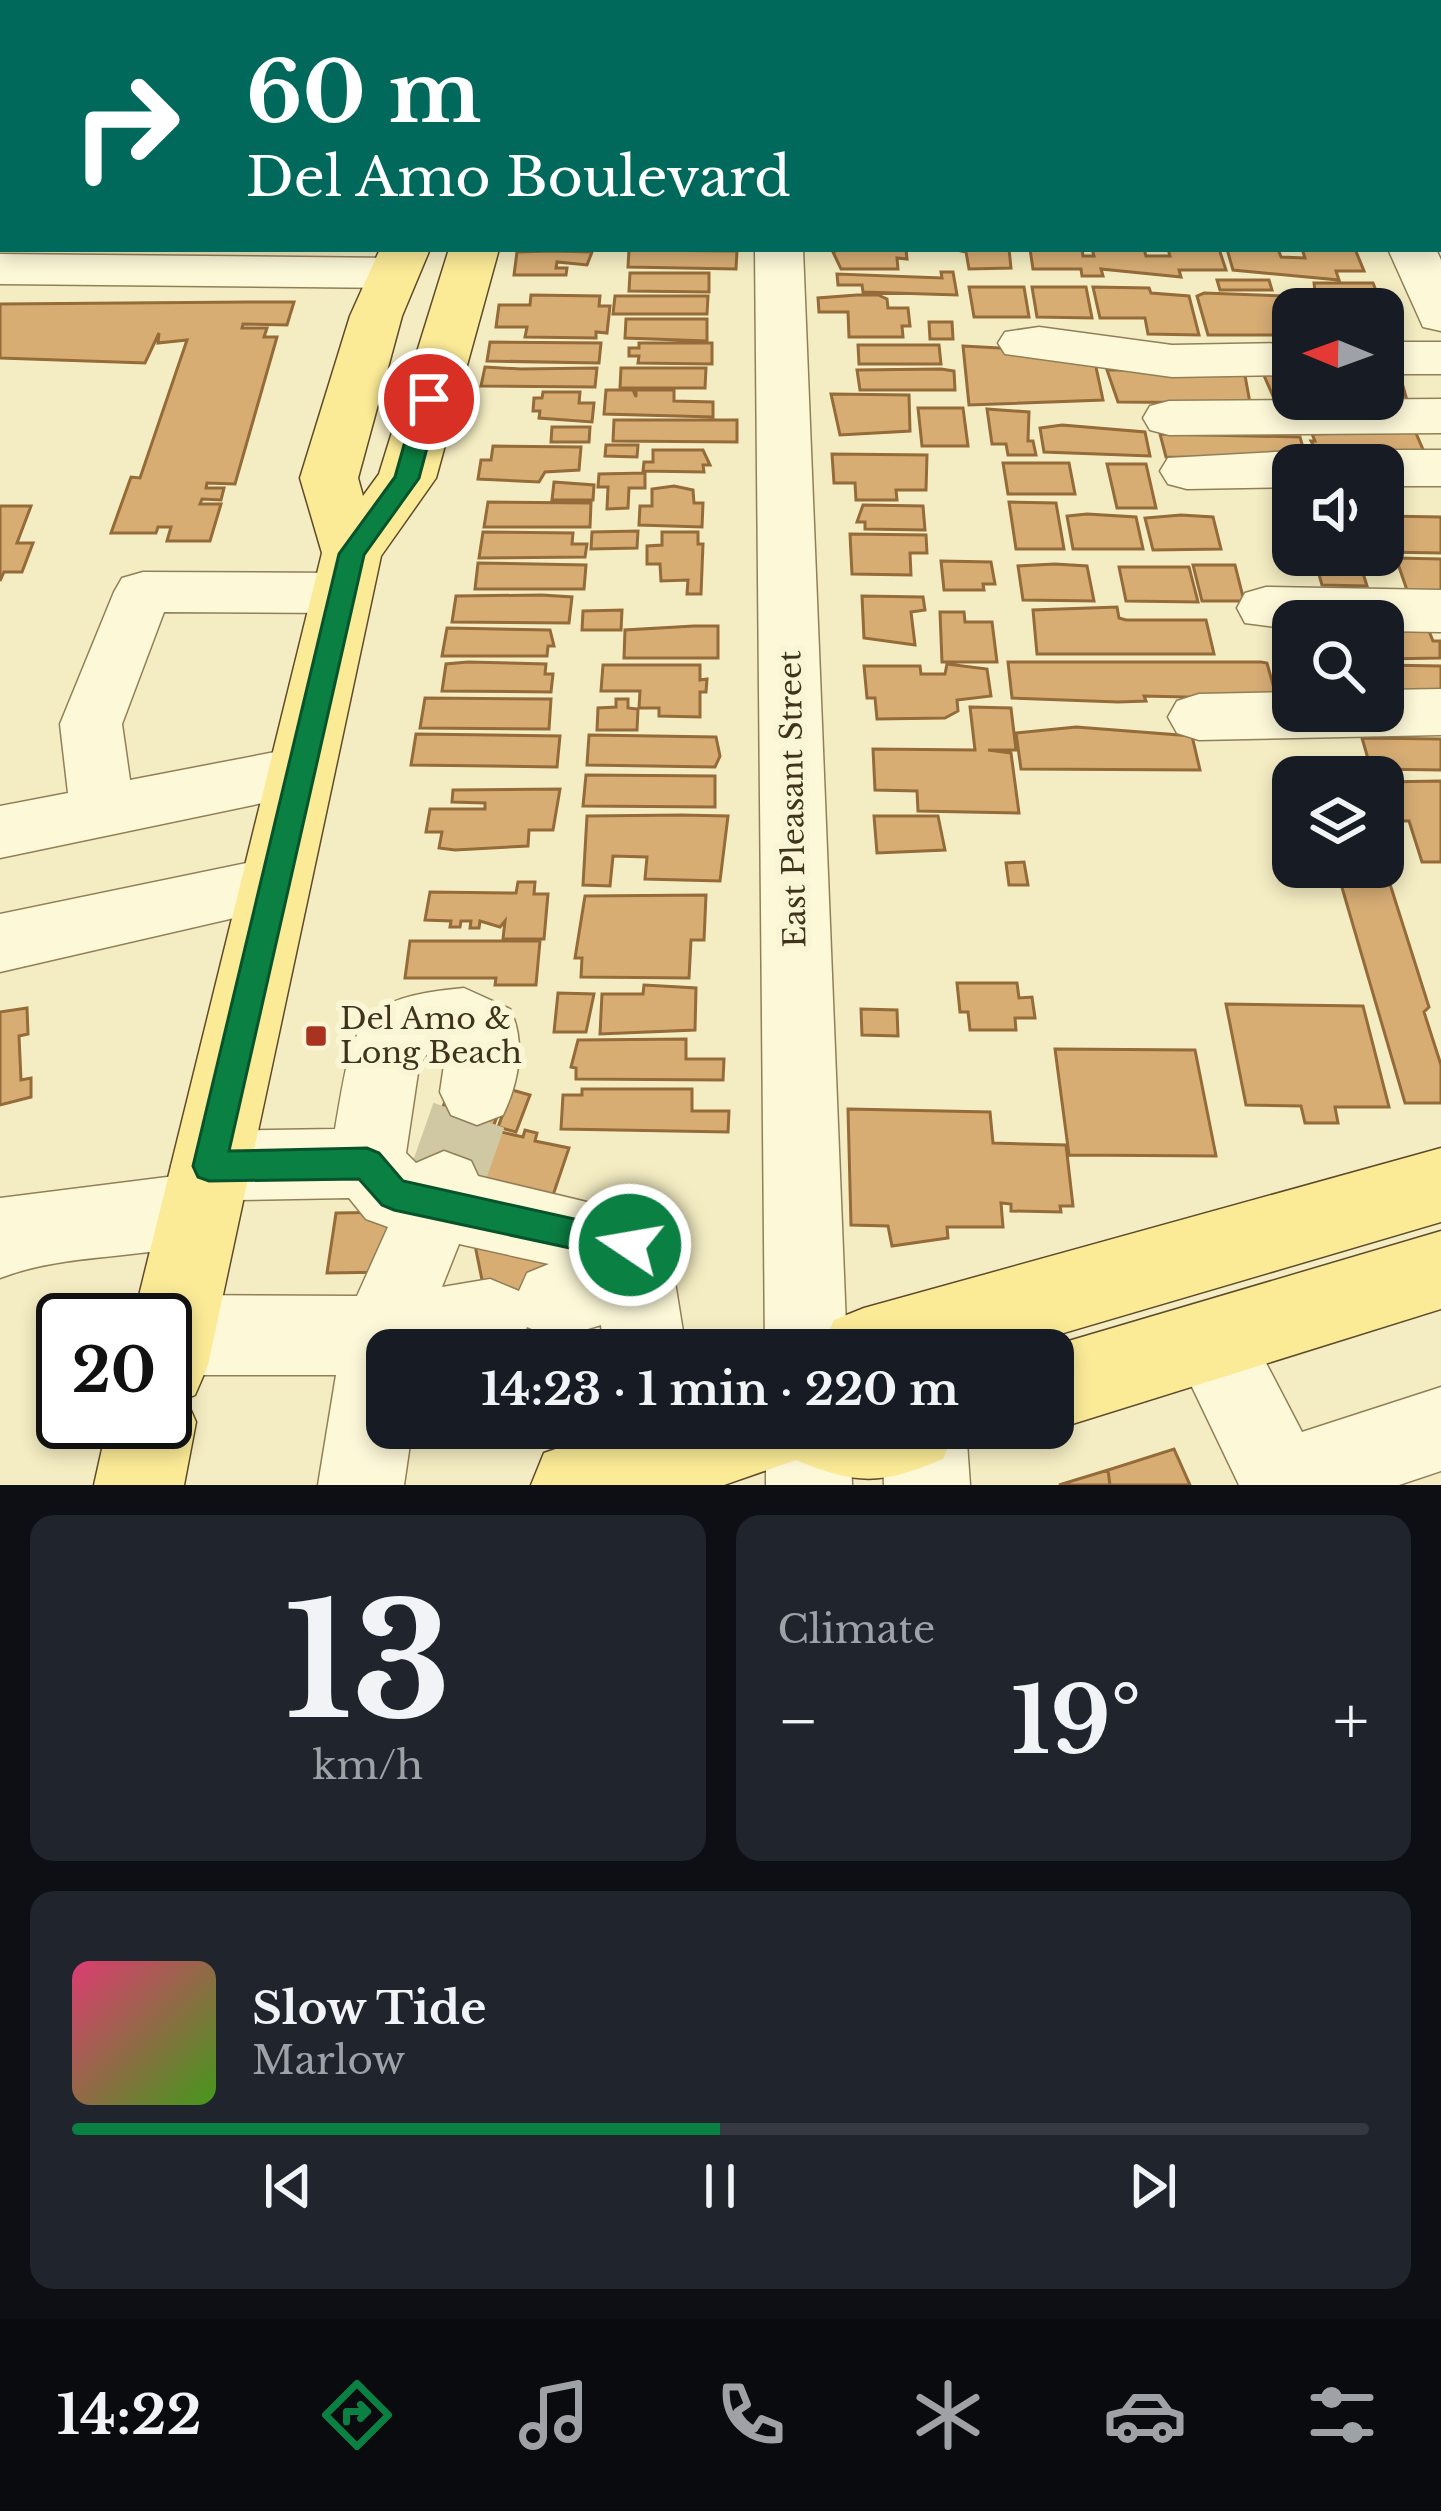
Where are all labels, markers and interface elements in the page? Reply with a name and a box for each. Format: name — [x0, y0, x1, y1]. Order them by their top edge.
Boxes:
text: 60 m — [246, 41, 481, 145]
icon: right — [48, 48, 204, 204]
text: Del Amo Boulevard — [246, 144, 791, 211]
north arrow — [1272, 288, 1404, 420]
map controls — [1272, 288, 1404, 888]
pin — [378, 348, 480, 450]
icon: arrive — [396, 366, 462, 432]
button: sound — [1272, 444, 1404, 576]
button: search — [1272, 600, 1404, 732]
street label: East Pleasant Street — [771, 649, 814, 948]
button: layers — [1272, 756, 1404, 888]
place label: Del Amo & Long Beach — [340, 1000, 522, 1071]
marker: Del Amo & Long Beach — [303, 1023, 329, 1049]
position arrow — [567, 1182, 693, 1308]
speed limit sign: 20 — [36, 1293, 192, 1449]
text: 14:23 · 1 min · 220 m — [481, 1361, 959, 1417]
text: 13 — [284, 1566, 451, 1759]
text: Climate — [778, 1605, 935, 1654]
text: 19° — [1011, 1666, 1141, 1777]
text: − — [778, 1680, 819, 1762]
text: + — [1333, 1680, 1369, 1762]
text: km/h — [312, 1741, 423, 1790]
text: Slow Tide — [252, 1980, 487, 2036]
text: Marlow — [252, 2036, 405, 2085]
icon: previous — [255, 2153, 321, 2219]
icon: pause — [687, 2153, 753, 2219]
icon: next — [1120, 2153, 1186, 2219]
icon: directions — [315, 2373, 399, 2457]
icon: music — [512, 2373, 596, 2457]
icon: phone — [709, 2373, 793, 2457]
icon: climate — [906, 2373, 990, 2457]
icon: car — [1103, 2373, 1187, 2457]
icon: filters — [1300, 2373, 1384, 2457]
text: 14:22 — [57, 2382, 202, 2449]

